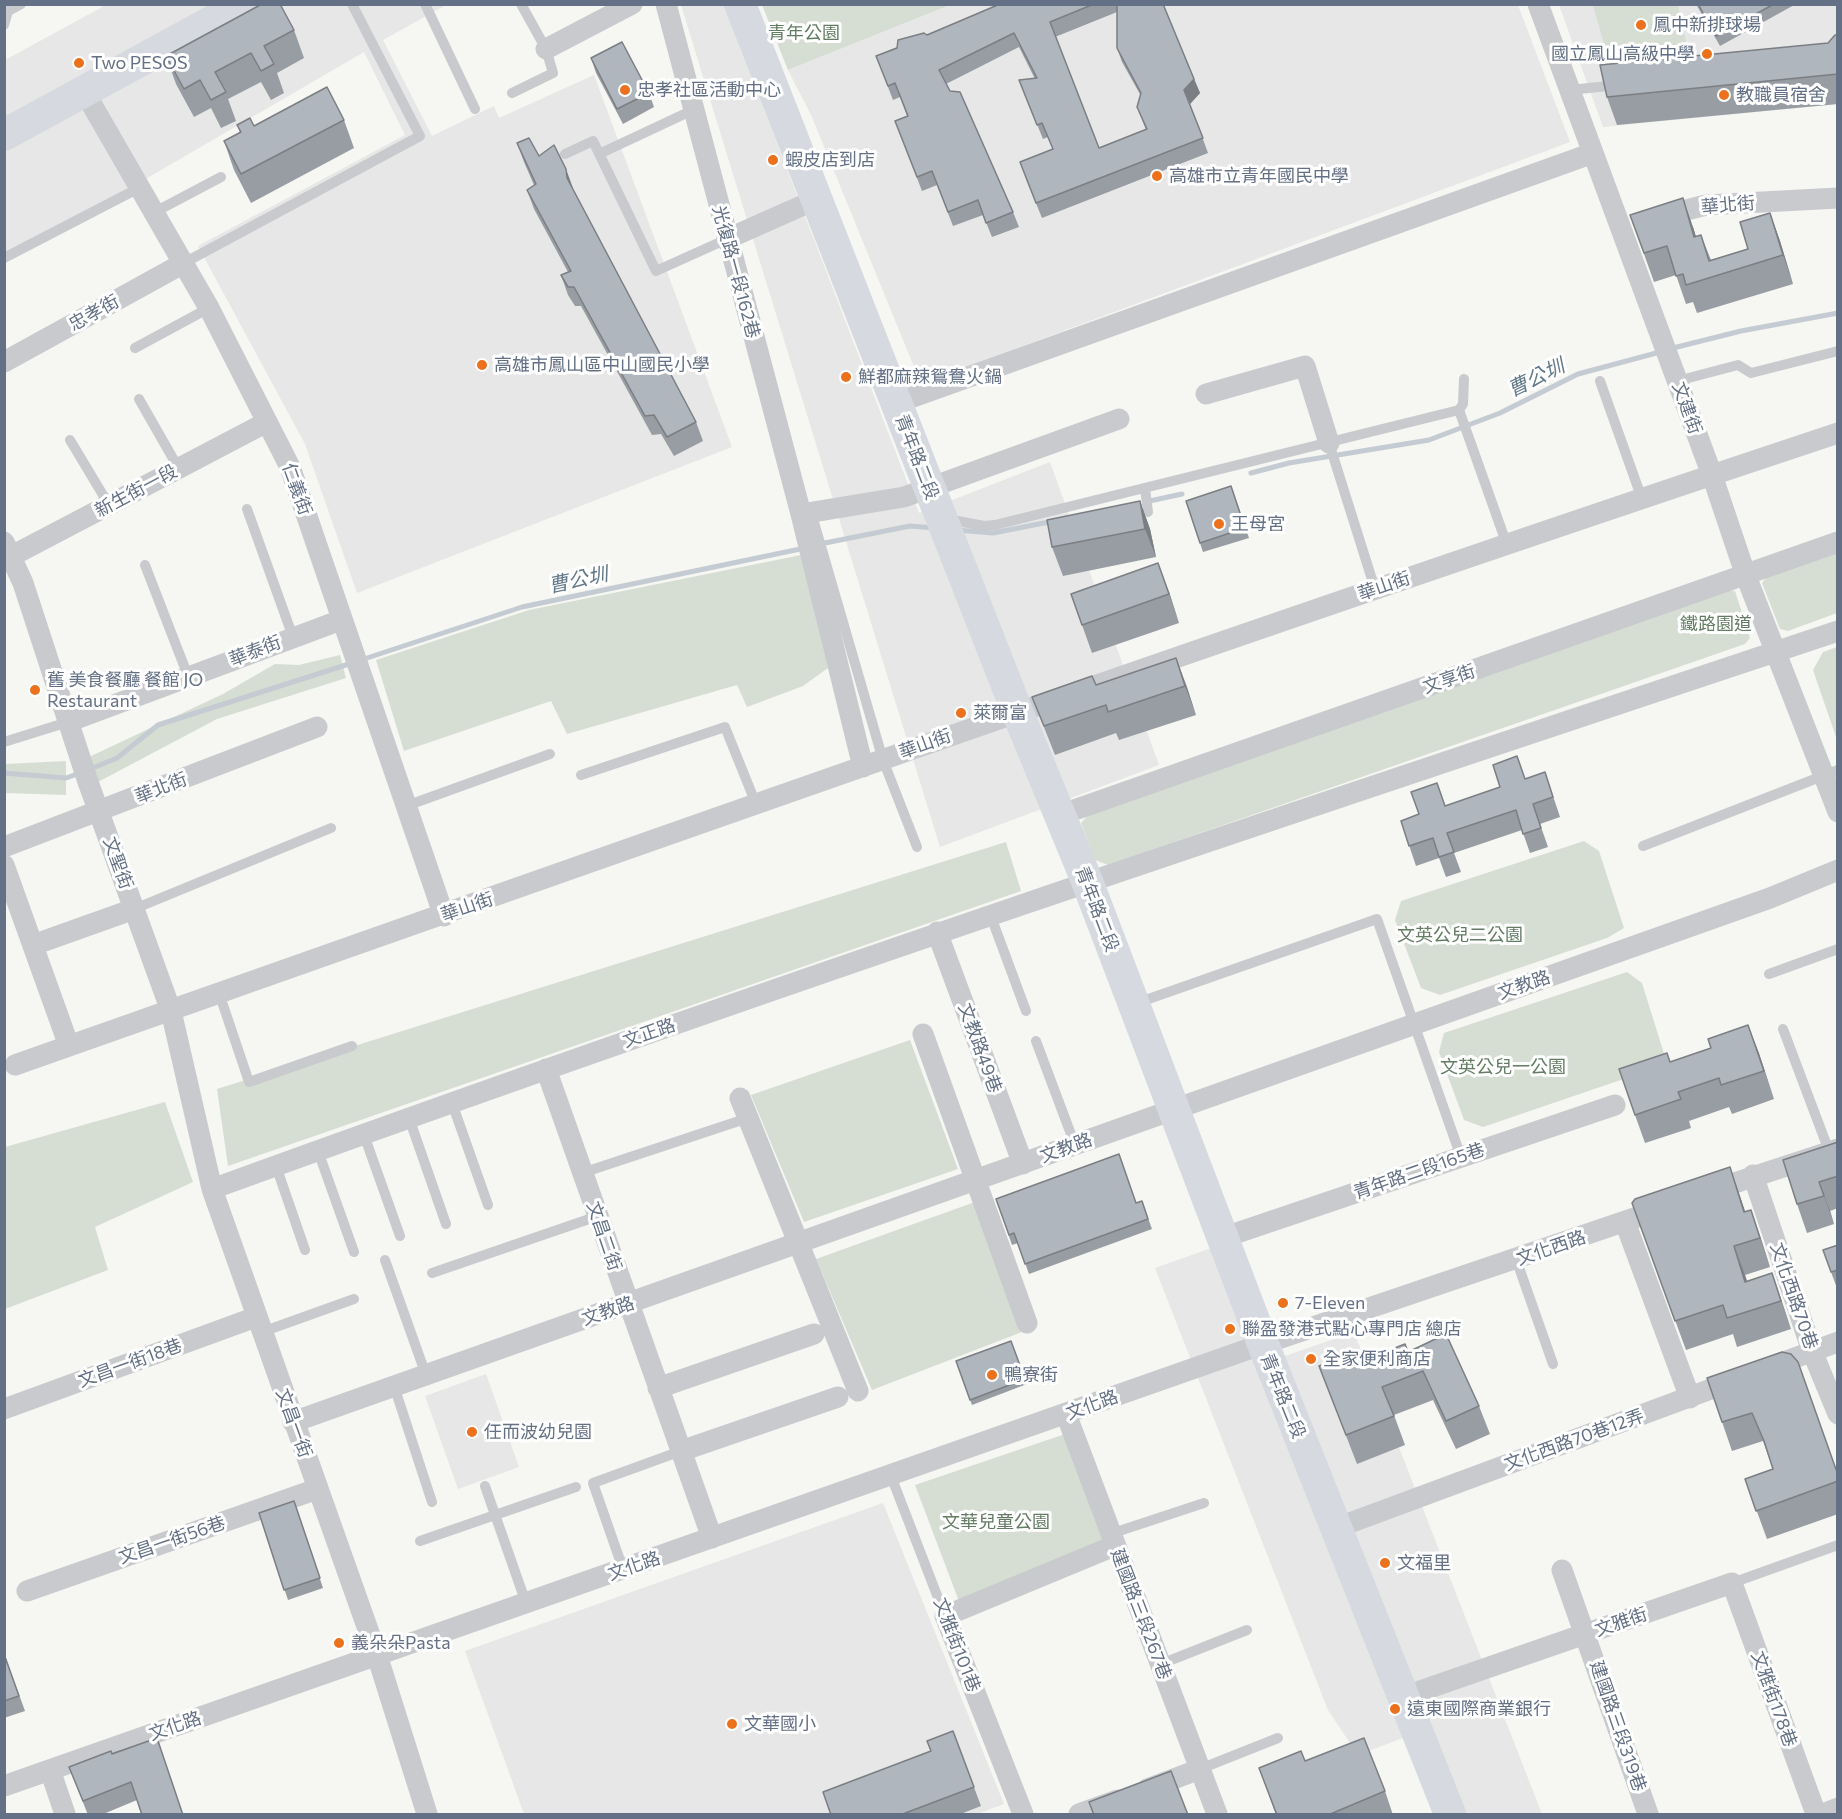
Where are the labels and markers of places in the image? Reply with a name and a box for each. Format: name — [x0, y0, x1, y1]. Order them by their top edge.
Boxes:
place label: 鳳中新排球場 — [1653, 14, 1761, 36]
marker: 鳳中新排球場 — [1634, 18, 1648, 32]
place label: 國立鳳山高級中學 — [1551, 43, 1695, 65]
marker: 國立鳳山高級中學 — [1700, 47, 1714, 61]
place label: Two PESOS — [91, 52, 187, 74]
marker: Two PESOS — [72, 56, 86, 70]
place label: 忠孝社區活動中心 — [637, 79, 781, 101]
marker: 忠孝社區活動中心 — [618, 83, 632, 97]
place label: 教職員宿舍 — [1736, 84, 1826, 106]
marker: 教職員宿舍 — [1717, 88, 1731, 102]
place label: 蝦皮店到店 — [785, 149, 875, 171]
marker: 蝦皮店到店 — [766, 153, 780, 167]
place label: 高雄市立青年國民中學 — [1169, 165, 1349, 187]
marker: 高雄市立青年國民中學 — [1150, 169, 1164, 183]
place label: 高雄市鳳山區中山國民小學 — [494, 354, 710, 376]
marker: 高雄市鳳山區中山國民小學 — [475, 358, 489, 372]
place label: 鮮都麻辣鴛鴦火鍋 — [858, 366, 1002, 388]
marker: 鮮都麻辣鴛鴦火鍋 — [839, 370, 853, 384]
place label: 王母宮 — [1231, 513, 1285, 535]
marker: 王母宮 — [1212, 517, 1226, 531]
place label: 舊 美食餐廳 餐館 JO Restaurant — [47, 669, 203, 712]
marker: 舊 美食餐廳 餐館 JO Restaurant — [28, 683, 42, 697]
place label: 萊爾富 — [973, 702, 1027, 724]
marker: 萊爾富 — [954, 706, 968, 720]
place label: 7-Eleven — [1295, 1292, 1365, 1314]
marker: 7-Eleven — [1276, 1296, 1290, 1310]
place label: 聯盈發港式點心專門店 總店 — [1242, 1318, 1461, 1340]
marker: 聯盈發港式點心專門店 總店 — [1223, 1322, 1237, 1336]
place label: 全家便利商店 — [1323, 1348, 1431, 1370]
marker: 全家便利商店 — [1304, 1352, 1318, 1366]
place label: 鴨寮街 — [1004, 1364, 1058, 1386]
marker: 鴨寮街 — [985, 1368, 999, 1382]
place label: 任而波幼兒園 — [484, 1421, 592, 1443]
marker: 任而波幼兒園 — [465, 1425, 479, 1439]
place label: 文福里 — [1397, 1552, 1451, 1574]
marker: 文福里 — [1378, 1556, 1392, 1570]
place label: 義朵朵Pasta — [351, 1632, 451, 1654]
marker: 義朵朵Pasta — [332, 1636, 346, 1650]
place label: 遠東國際商業銀行 — [1407, 1698, 1551, 1720]
marker: 遠東國際商業銀行 — [1388, 1702, 1402, 1716]
place label: 文華國小 — [744, 1713, 816, 1735]
marker: 文華國小 — [725, 1717, 739, 1731]

